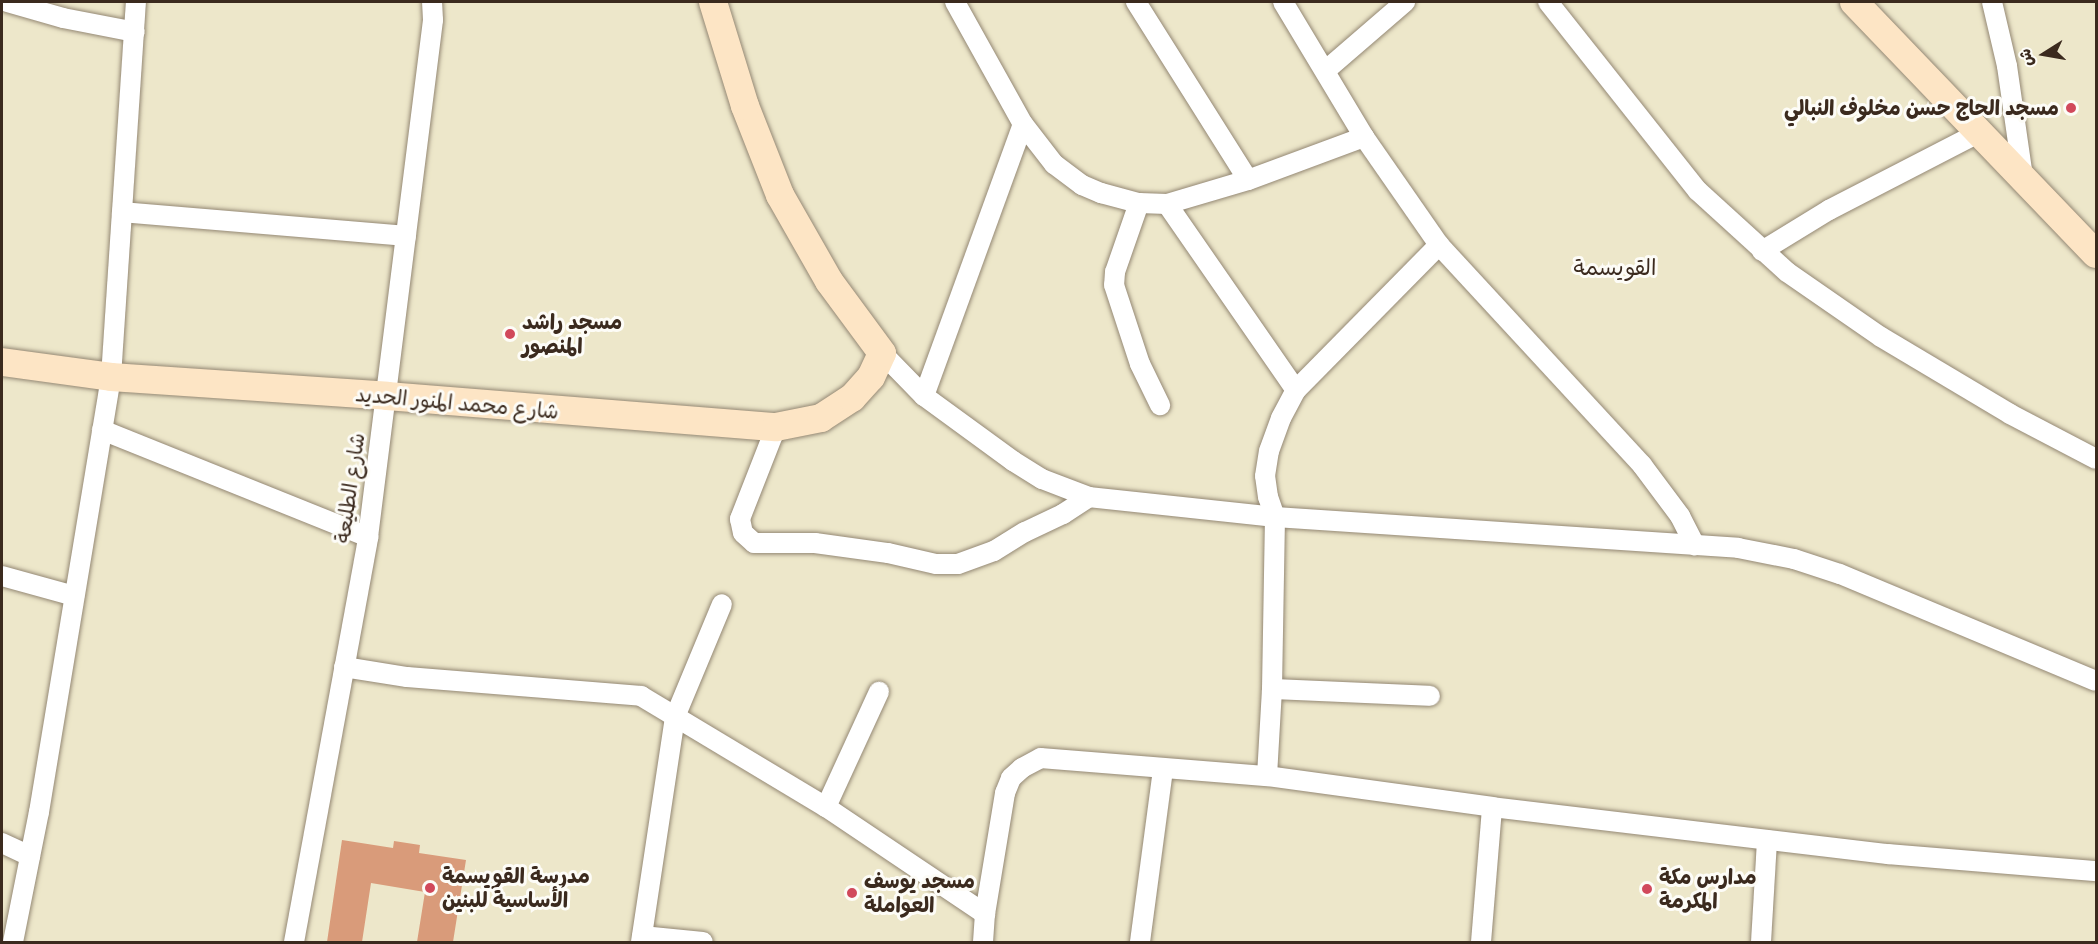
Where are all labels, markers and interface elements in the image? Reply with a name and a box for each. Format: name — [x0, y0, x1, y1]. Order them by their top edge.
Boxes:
north arrow — [2014, 24, 2074, 84]
text: ش — [2015, 47, 2038, 68]
place label: مسجد الحاج حسن مخلوف النبالي — [1784, 95, 2059, 121]
marker: مسجد الحاج حسن مخلوف النبالي — [2064, 101, 2078, 115]
district label: القويسمة — [1574, 256, 1656, 282]
place label: مسجد راشد المنصور — [522, 309, 622, 359]
marker: مسجد راشد المنصور — [503, 327, 517, 341]
street label: شارع محمد المنور الحديد — [354, 382, 560, 424]
street label: شارع الطليعة — [330, 431, 370, 545]
place label: مدرسة القويسمة الأساسية للبنين — [442, 863, 590, 913]
place label: مدارس مكة المكرمة — [1659, 864, 1757, 914]
place label: مسجد يوسف العواملة — [864, 868, 975, 918]
marker: مدرسة القويسمة الأساسية للبنين — [423, 881, 437, 895]
marker: مدارس مكة المكرمة — [1640, 882, 1654, 896]
marker: مسجد يوسف العواملة — [845, 886, 859, 900]

